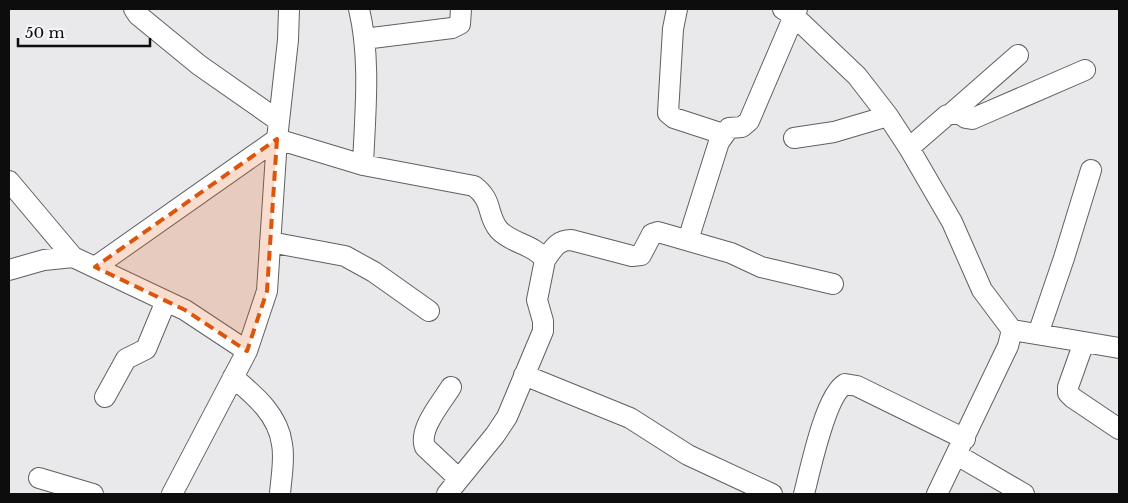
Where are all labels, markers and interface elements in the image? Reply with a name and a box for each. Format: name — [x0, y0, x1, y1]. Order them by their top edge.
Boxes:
scale bar — [18, 15, 150, 47]
text: 50 m — [25, 23, 65, 42]

